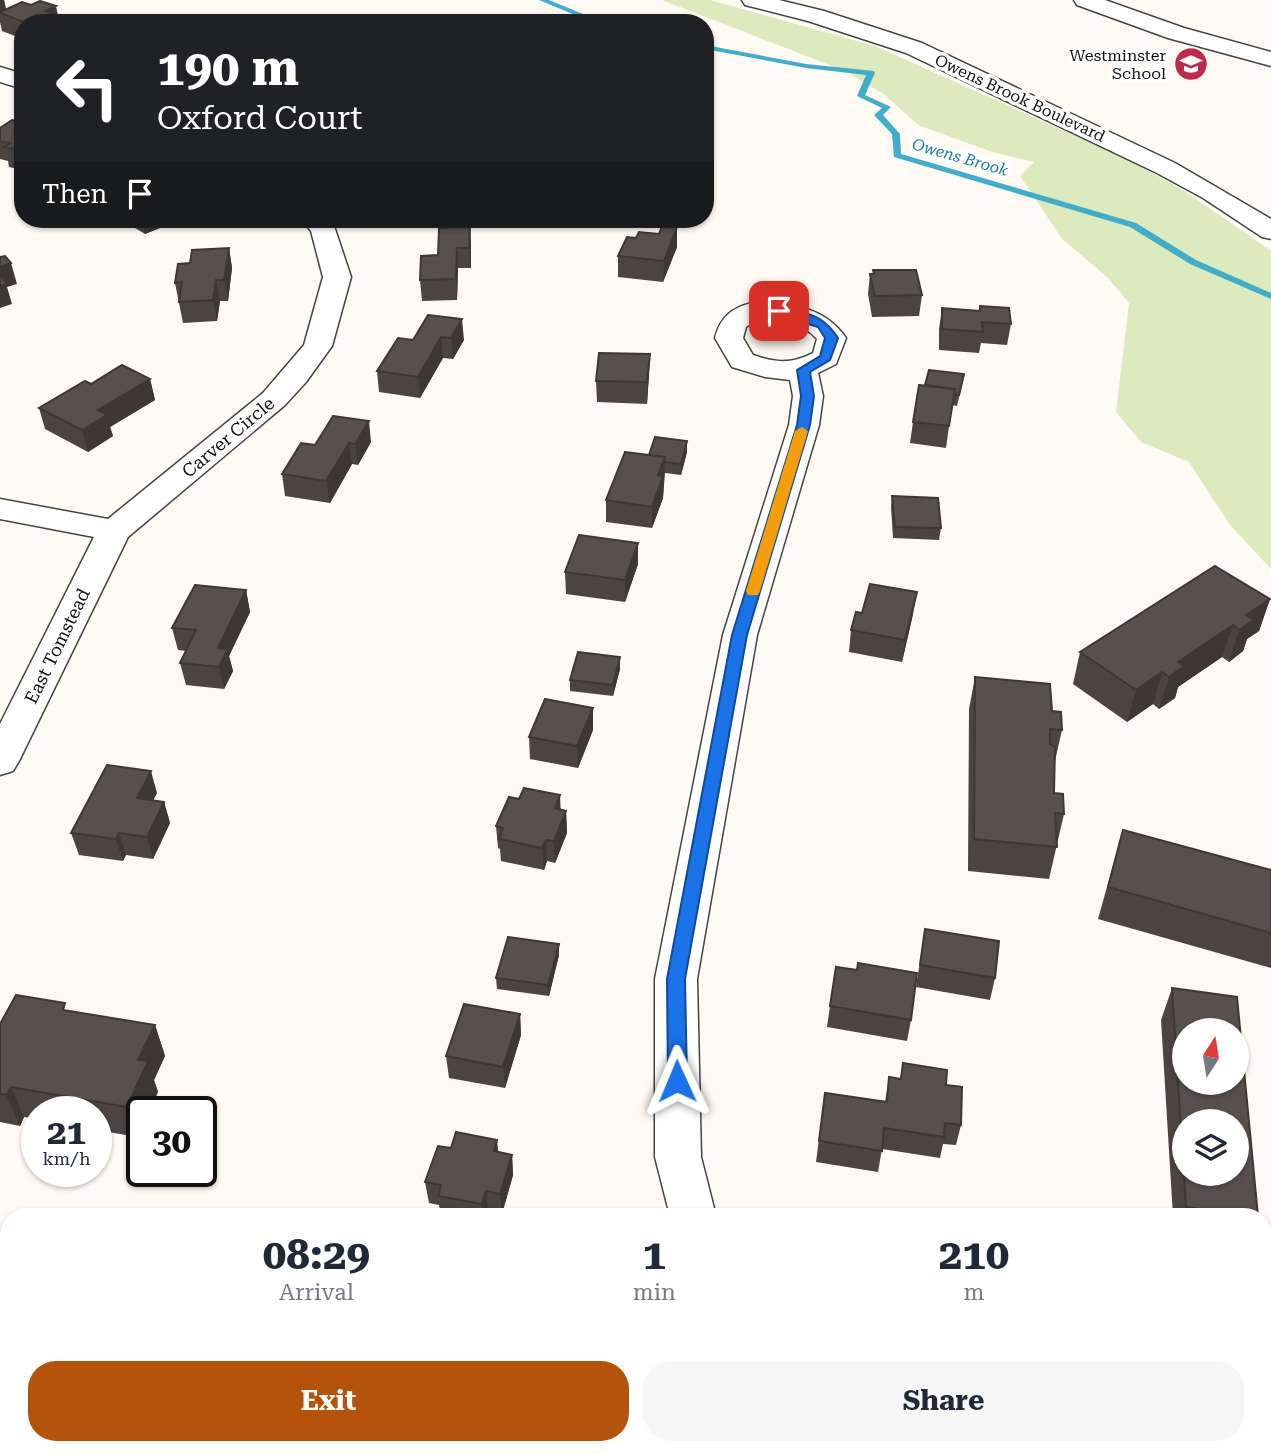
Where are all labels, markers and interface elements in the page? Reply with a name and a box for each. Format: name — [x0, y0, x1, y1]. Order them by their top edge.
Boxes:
text: 190 m — [157, 40, 299, 97]
icon: left — [42, 42, 133, 133]
school or university icon: Westminster School — [1172, 45, 1210, 83]
place label: Westminster School — [1069, 46, 1166, 83]
street label: Owens Brook Boulevard — [932, 50, 1108, 146]
text: Oxford Court — [157, 99, 363, 137]
water label: Owens Brook — [910, 134, 1010, 180]
icon: arrive — [121, 175, 159, 213]
text: Then — [42, 179, 107, 209]
pin — [749, 281, 809, 341]
icon: arrive — [760, 292, 798, 330]
street label: Carver Circle — [178, 392, 278, 482]
street label: East Tomstead — [20, 585, 94, 707]
north arrow — [1172, 1018, 1250, 1096]
map controls — [1172, 1018, 1249, 1186]
position arrow — [640, 1044, 714, 1118]
speed limit sign: 30 — [126, 1096, 217, 1187]
button: layers — [1172, 1109, 1249, 1186]
text: 21 — [47, 1112, 86, 1153]
text: km/h — [42, 1148, 91, 1169]
text: 08:29 — [263, 1230, 370, 1279]
text: 1 — [643, 1230, 666, 1279]
text: 210 — [939, 1230, 1009, 1279]
text: Arrival — [279, 1279, 354, 1306]
text: min — [633, 1279, 676, 1306]
text: m — [963, 1279, 984, 1306]
button: Exit — [28, 1361, 629, 1441]
button: Share — [643, 1361, 1244, 1441]

